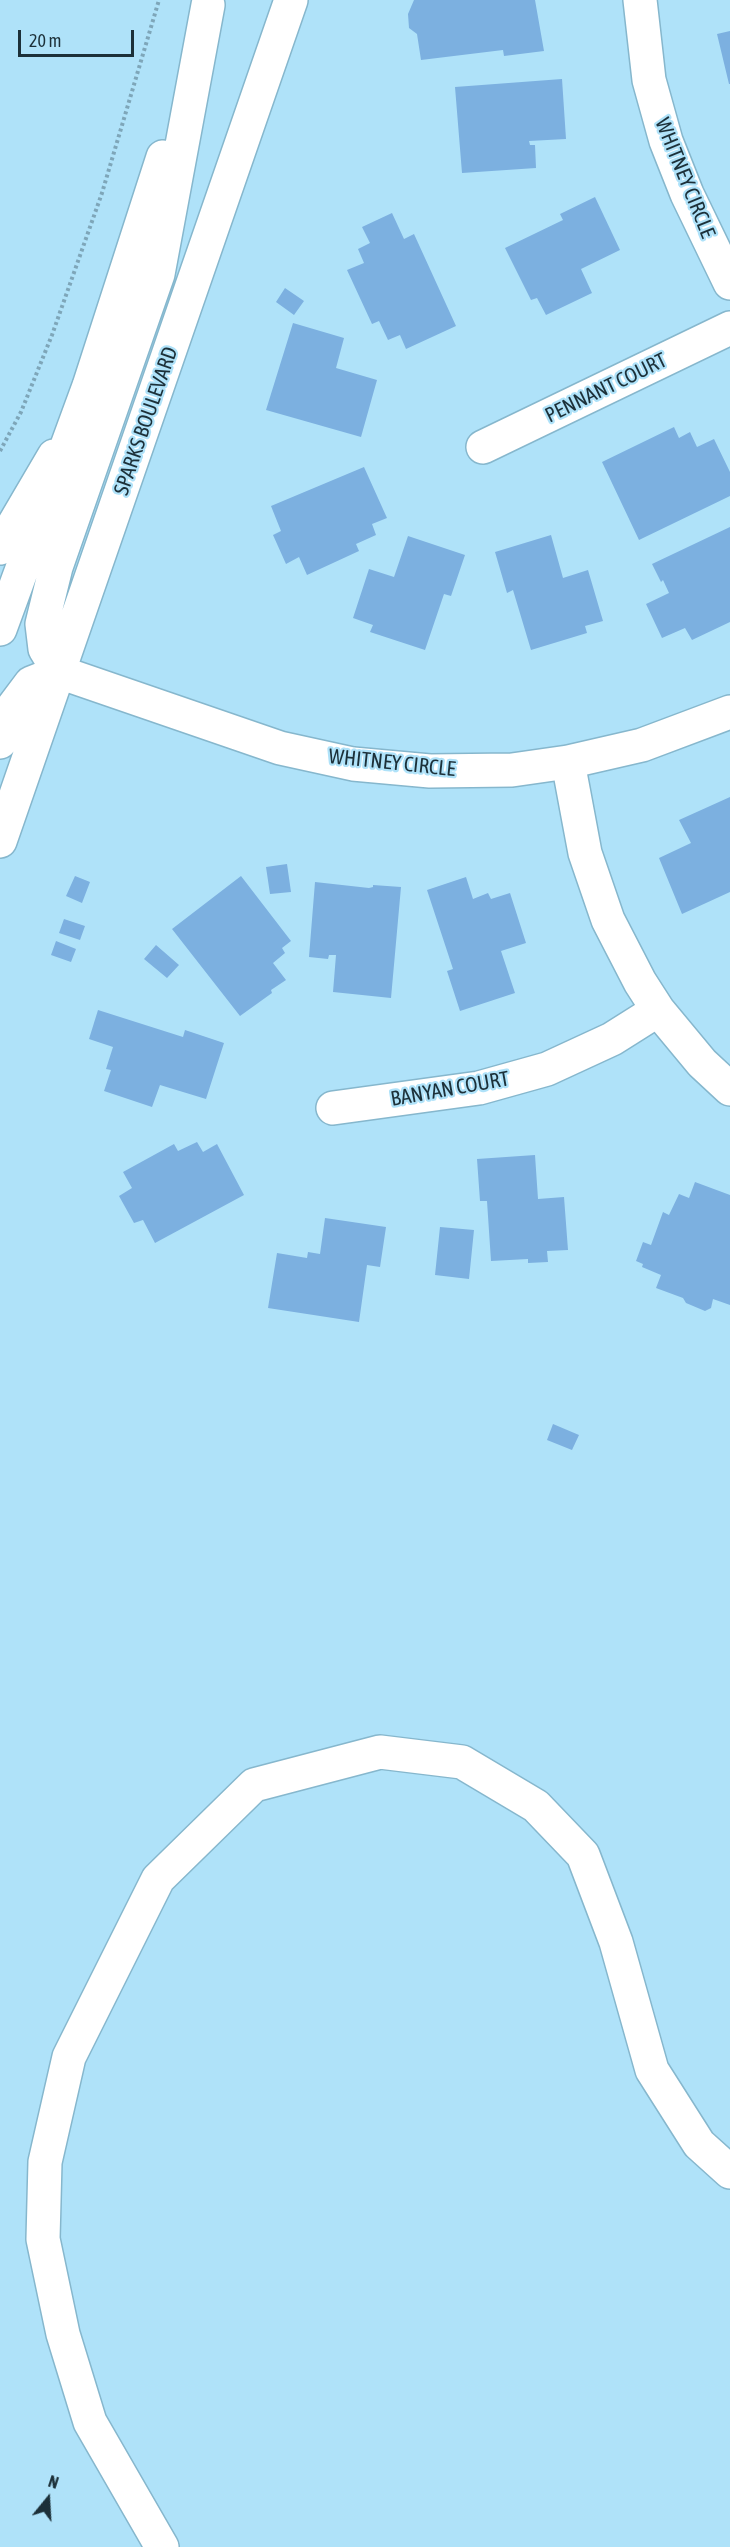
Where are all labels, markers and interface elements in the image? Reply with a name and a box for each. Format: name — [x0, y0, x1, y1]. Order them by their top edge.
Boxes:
scale bar — [21, 18, 136, 56]
text: 20 m — [29, 30, 61, 51]
street label: WHITNEY CIRCLE — [649, 114, 721, 242]
street label: SPARKS BOULEVARD — [109, 344, 183, 498]
street label: PENNANT COURT — [541, 348, 671, 428]
street label: WHITNEY CIRCLE — [327, 744, 457, 782]
street label: BANYAN COURT — [389, 1066, 511, 1112]
north arrow — [18, 2469, 78, 2529]
text: N — [46, 2472, 61, 2492]

